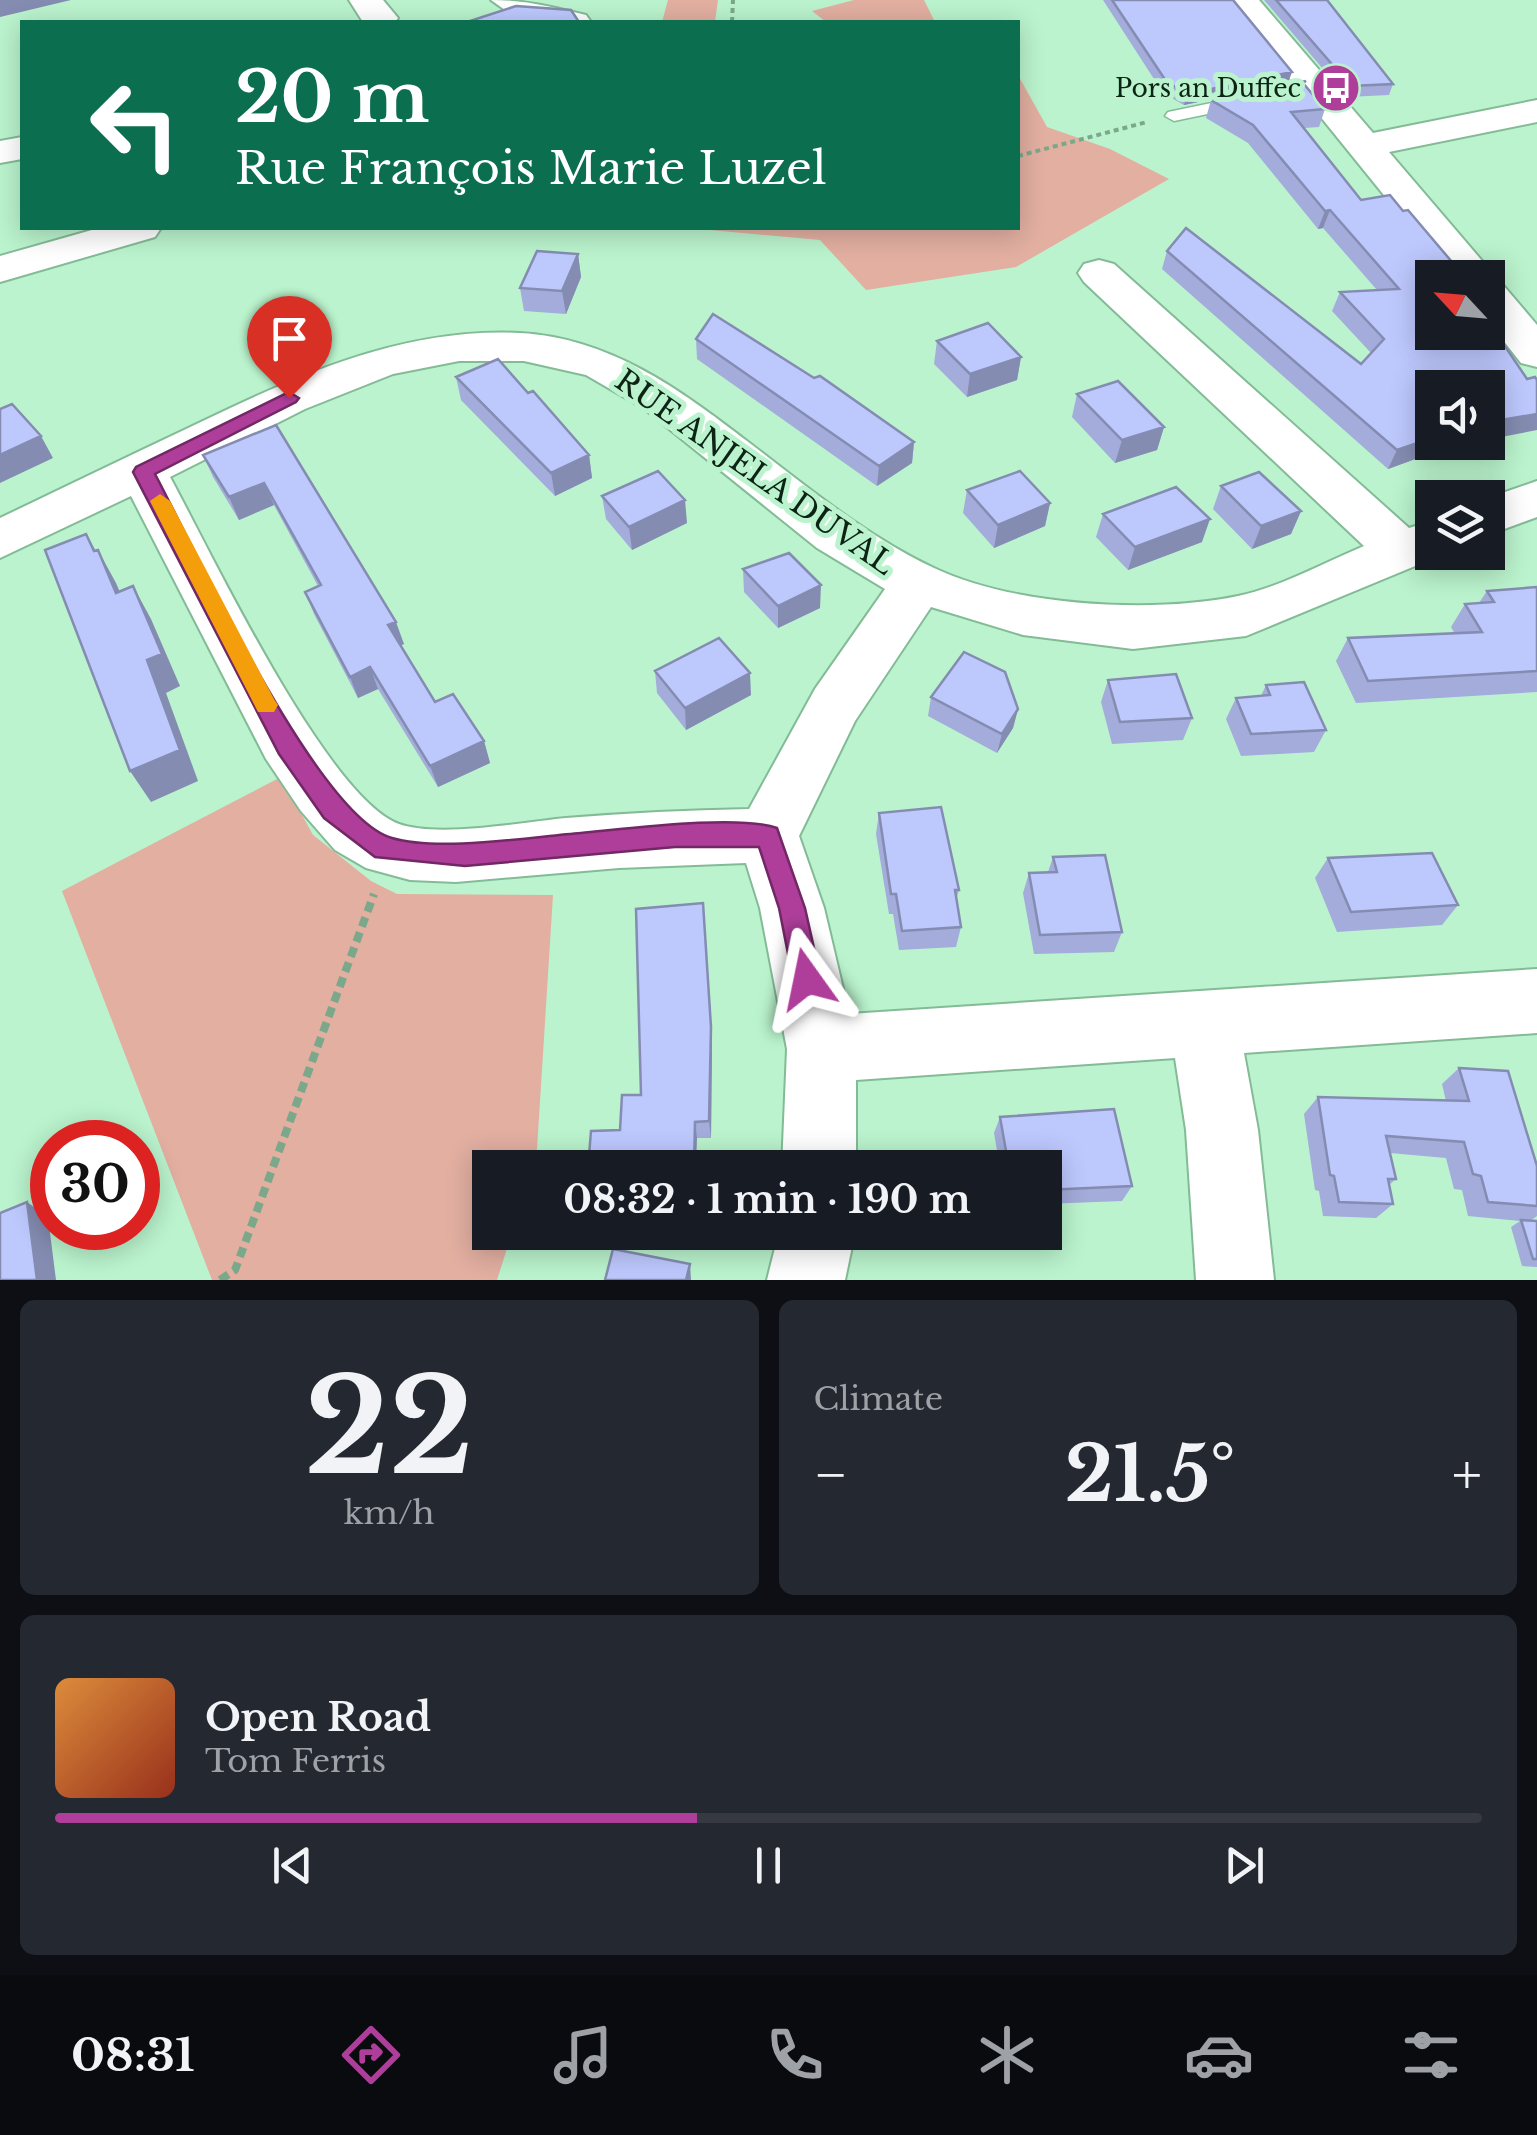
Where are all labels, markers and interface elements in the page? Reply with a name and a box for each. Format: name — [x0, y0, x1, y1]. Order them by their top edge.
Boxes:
text: 20 m — [235, 54, 429, 141]
icon: left — [70, 60, 200, 190]
bus stop icon: Pors an Duffec — [1310, 62, 1362, 114]
place label: Pors an Duffec — [1115, 73, 1301, 104]
text: Rue François Marie Luzel — [235, 140, 827, 196]
north arrow — [1415, 260, 1505, 350]
map controls — [1415, 260, 1505, 570]
pin — [247, 296, 332, 399]
icon: arrive — [262, 311, 317, 366]
street label: RUE ANJELA DUVAL — [608, 362, 902, 583]
button: sound — [1415, 370, 1505, 460]
button: layers — [1415, 480, 1505, 570]
position arrow — [755, 927, 859, 1031]
speed limit sign: 30 — [30, 1120, 160, 1250]
text: 08:32 · 1 min · 190 m — [563, 1176, 971, 1223]
text: 22 — [305, 1347, 474, 1508]
text: Climate — [814, 1379, 943, 1419]
text: 21.5° — [1065, 1428, 1235, 1521]
text: − — [814, 1441, 848, 1509]
text: + — [1452, 1441, 1482, 1509]
text: km/h — [344, 1493, 435, 1533]
text: Open Road — [205, 1694, 431, 1741]
text: Tom Ferris — [205, 1741, 386, 1781]
icon: previous — [265, 1838, 320, 1893]
icon: pause — [741, 1838, 796, 1893]
icon: next — [1217, 1838, 1272, 1893]
icon: directions — [336, 2020, 406, 2090]
icon: music — [548, 2020, 618, 2090]
icon: phone — [760, 2020, 830, 2090]
icon: climate — [972, 2020, 1042, 2090]
icon: car — [1184, 2020, 1254, 2090]
icon: filters — [1396, 2020, 1466, 2090]
text: 08:31 — [71, 2027, 195, 2083]

